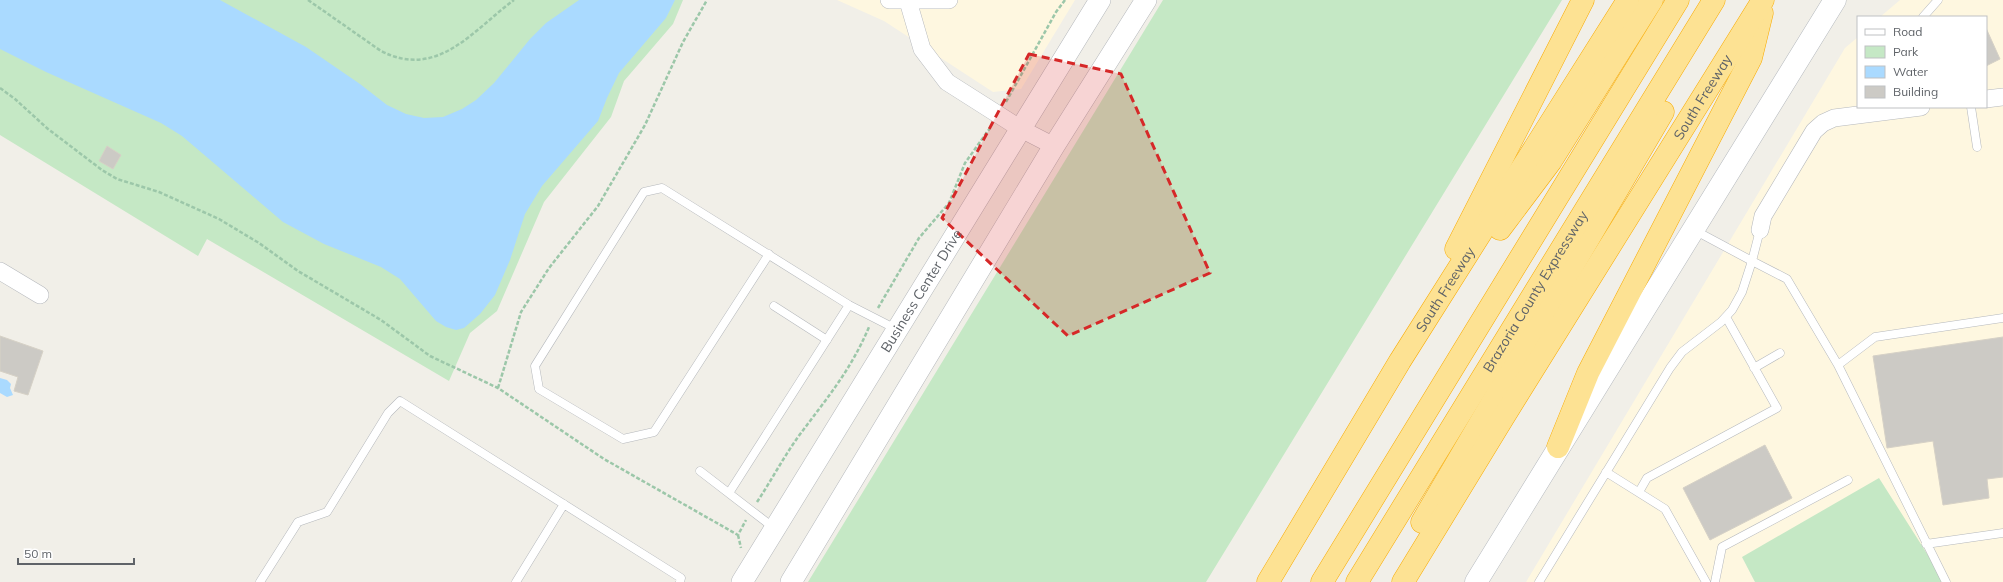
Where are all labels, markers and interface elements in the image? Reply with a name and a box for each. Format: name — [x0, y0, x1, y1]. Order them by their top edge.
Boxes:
legend — [1857, 16, 1987, 108]
text: Road — [1893, 24, 1922, 39]
text: Park — [1893, 44, 1919, 59]
street label: South Freeway — [1669, 51, 1736, 143]
text: Water — [1893, 64, 1929, 79]
text: Building — [1893, 84, 1938, 99]
street label: Brazoria County Expressway — [1479, 207, 1592, 375]
street label: Business Center Drive — [876, 226, 966, 356]
street label: South Freeway — [1412, 243, 1479, 335]
scale bar — [18, 540, 134, 566]
text: 50 m — [24, 546, 52, 561]

